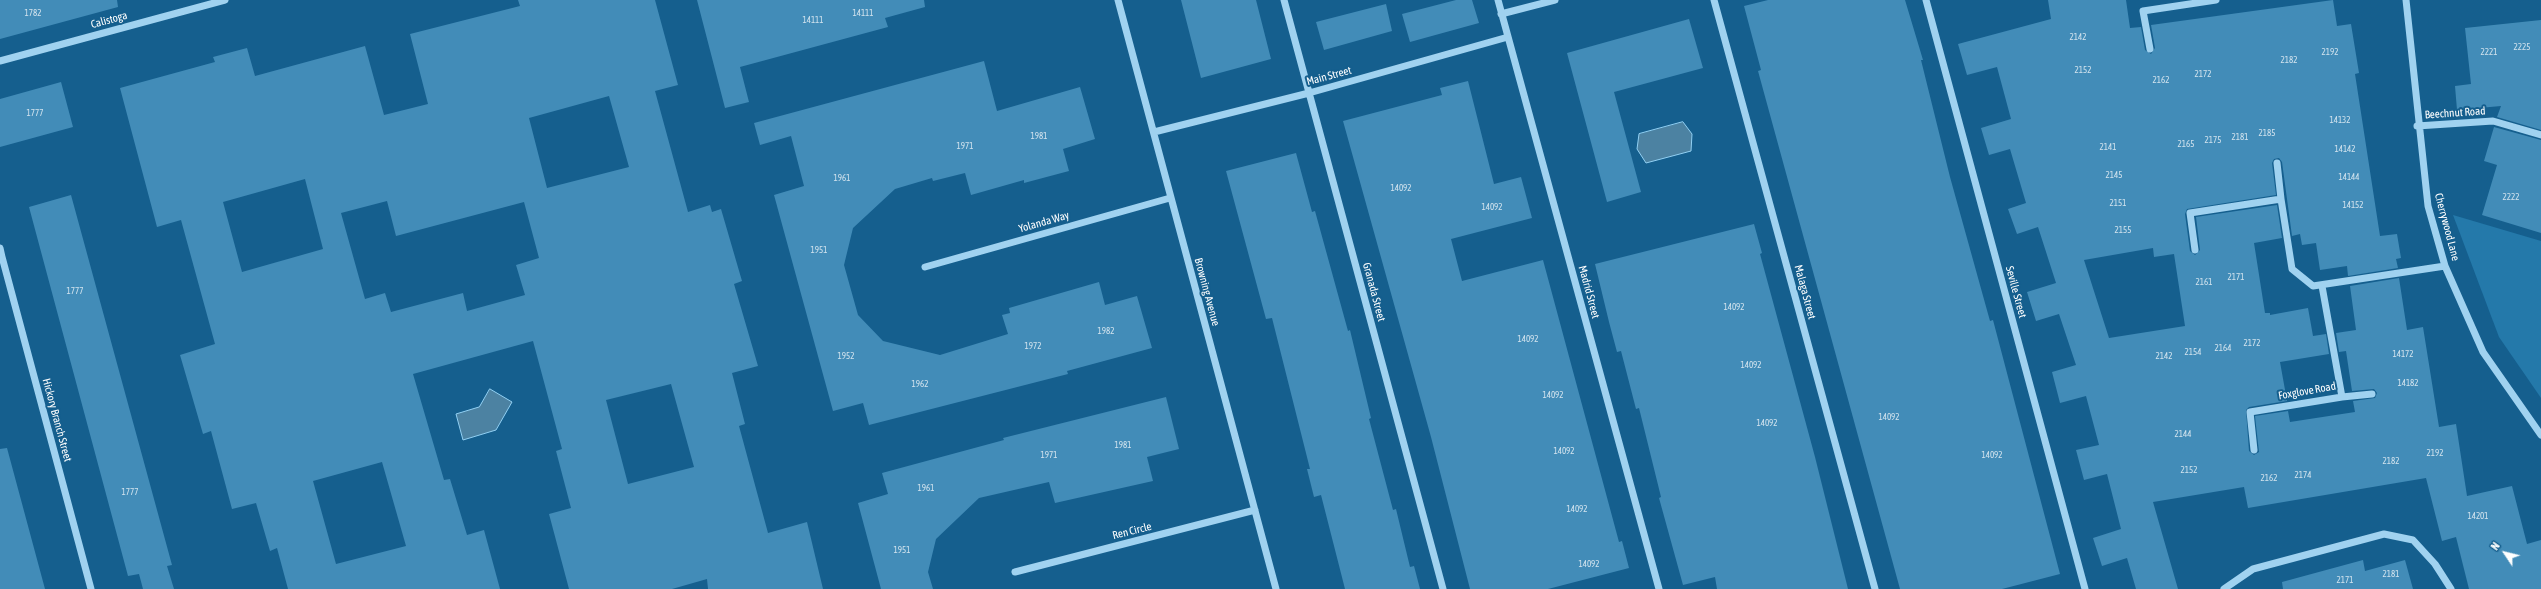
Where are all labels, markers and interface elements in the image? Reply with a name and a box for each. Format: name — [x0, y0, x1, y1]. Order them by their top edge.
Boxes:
house number: 1782 — [25, 8, 41, 18]
house number: 14111 — [852, 8, 874, 18]
street label: Calistoga — [89, 9, 129, 31]
house number: 14111 — [802, 15, 824, 25]
house number: 2142 — [2070, 32, 2086, 42]
house number: 2225 — [2514, 42, 2530, 52]
house number: 2192 — [2322, 47, 2338, 57]
house number: 2221 — [2481, 47, 2497, 57]
house number: 2182 — [2281, 55, 2297, 65]
street label: Main Street — [1305, 64, 1353, 88]
house number: 2152 — [2075, 65, 2091, 75]
house number: 2172 — [2195, 69, 2211, 79]
house number: 2162 — [2153, 75, 2169, 85]
street label: Beechnut Road — [2424, 104, 2486, 122]
house number: 1777 — [27, 108, 43, 118]
house number: 14132 — [2329, 115, 2351, 125]
house number: 2185 — [2259, 128, 2275, 138]
house number: 1981 — [1031, 131, 1047, 141]
house number: 2181 — [2232, 132, 2248, 142]
house number: 2175 — [2205, 135, 2221, 145]
house number: 2165 — [2178, 139, 2194, 149]
house number: 1971 — [957, 141, 973, 151]
house number: 2141 — [2100, 142, 2116, 152]
house number: 14142 — [2334, 144, 2356, 154]
house number: 2145 — [2106, 170, 2122, 180]
house number: 14144 — [2338, 172, 2360, 182]
house number: 1961 — [834, 173, 850, 183]
house number: 14092 — [1390, 183, 1412, 193]
street label: Cherrywood Lane — [2432, 192, 2462, 262]
house number: 2222 — [2503, 192, 2519, 202]
house number: 2151 — [2110, 198, 2126, 208]
house number: 14152 — [2342, 200, 2364, 210]
house number: 14092 — [1481, 202, 1503, 212]
street label: Yolanda Way — [1017, 209, 1071, 235]
house number: 2155 — [2115, 225, 2131, 235]
house number: 1951 — [811, 245, 827, 255]
street label: Browning Avenue — [1192, 256, 1222, 328]
street label: Granada Street — [1360, 261, 1388, 323]
street label: Malaga Street — [1791, 263, 1819, 321]
street label: Madrid Street — [1576, 264, 1602, 320]
street label: Seville Street — [2003, 265, 2029, 319]
house number: 2171 — [2228, 272, 2244, 282]
house number: 2161 — [2196, 277, 2212, 287]
house number: 1777 — [67, 286, 83, 296]
house number: 14092 — [1723, 302, 1745, 312]
house number: 1982 — [1098, 326, 1114, 336]
house number: 14092 — [1517, 334, 1539, 344]
house number: 2172 — [2244, 338, 2260, 348]
house number: 1972 — [1025, 341, 1041, 351]
house number: 2164 — [2215, 343, 2231, 353]
house number: 2154 — [2185, 347, 2201, 357]
house number: 14172 — [2392, 349, 2414, 359]
house number: 1952 — [838, 351, 854, 361]
house number: 2142 — [2156, 351, 2172, 361]
house number: 14092 — [1740, 360, 1762, 370]
street label: Hickory Branch Street — [40, 377, 74, 463]
house number: 14182 — [2397, 378, 2419, 388]
house number: 1962 — [912, 379, 928, 389]
street label: Foxglove Road — [2277, 379, 2337, 403]
house number: 14092 — [1542, 390, 1564, 400]
house number: 14092 — [1878, 412, 1900, 422]
house number: 14092 — [1756, 418, 1778, 428]
house number: 2144 — [2175, 429, 2191, 439]
house number: 1981 — [1115, 440, 1131, 450]
house number: 14092 — [1553, 446, 1575, 456]
house number: 2192 — [2427, 448, 2443, 458]
house number: 1971 — [1041, 450, 1057, 460]
house number: 14092 — [1981, 450, 2003, 460]
house number: 2182 — [2383, 456, 2399, 466]
house number: 2152 — [2181, 465, 2197, 475]
house number: 2174 — [2295, 470, 2311, 480]
house number: 2162 — [2261, 473, 2277, 483]
house number: 1961 — [918, 483, 934, 493]
house number: 1777 — [122, 487, 138, 497]
house number: 14092 — [1566, 504, 1588, 514]
house number: 14201 — [2467, 511, 2489, 521]
street label: Ren Circle — [1111, 520, 1153, 542]
north arrow — [2485, 533, 2525, 573]
text: N — [2488, 540, 2502, 552]
house number: 1951 — [894, 545, 910, 555]
house number: 14092 — [1578, 559, 1600, 569]
house number: 2181 — [2383, 569, 2399, 579]
house number: 2171 — [2337, 575, 2353, 585]

